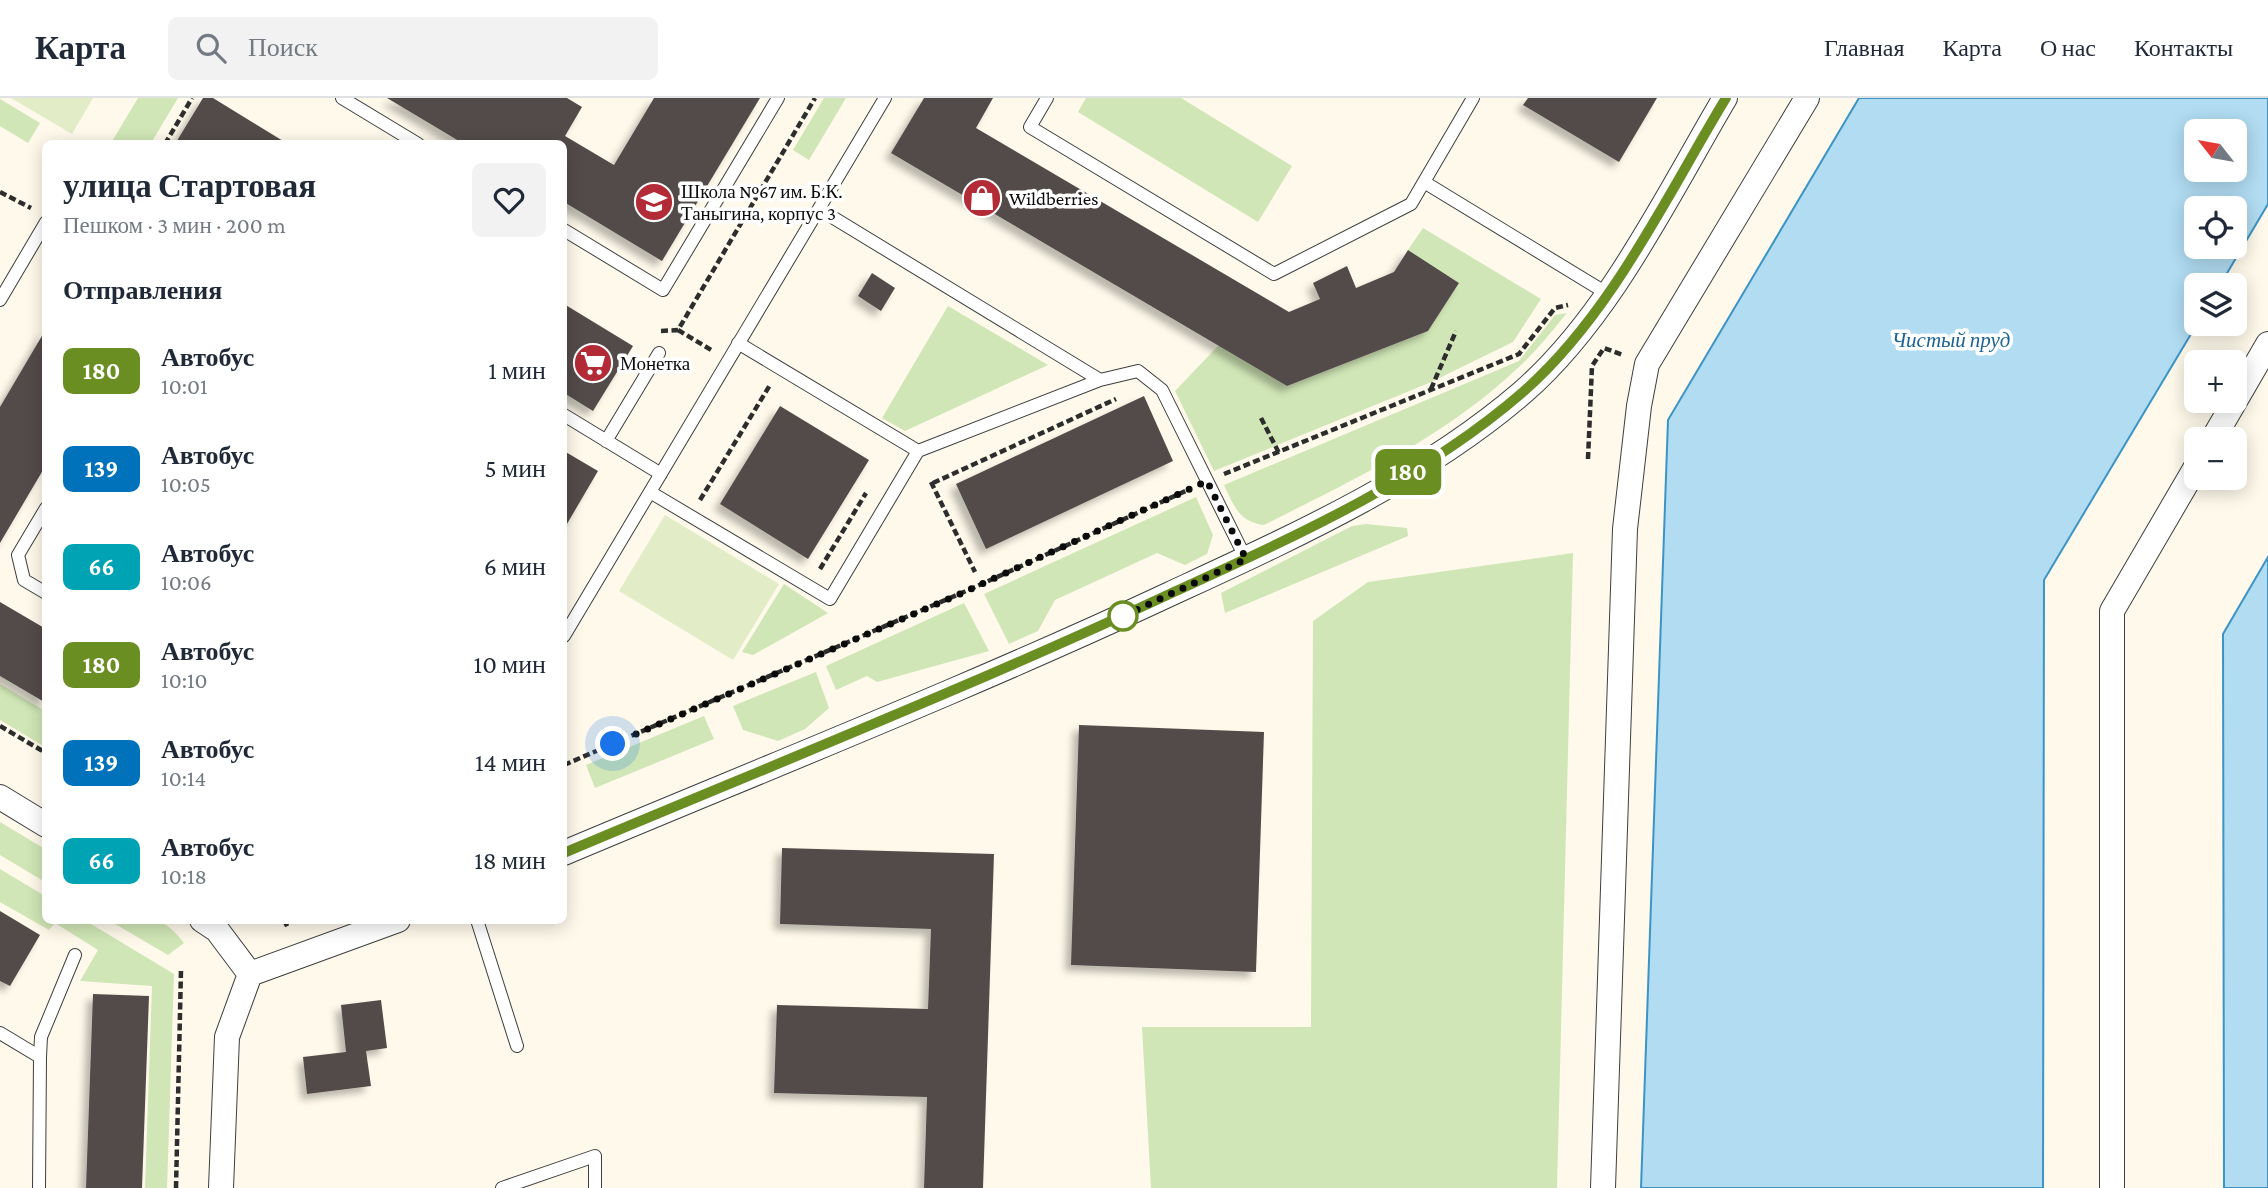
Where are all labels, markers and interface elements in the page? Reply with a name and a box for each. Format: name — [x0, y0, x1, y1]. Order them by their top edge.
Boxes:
search box — [168, 17, 658, 80]
text: Карта — [35, 29, 126, 66]
icon: search — [192, 29, 230, 67]
text: Поиск — [248, 33, 318, 62]
text: Главная — [1824, 34, 1905, 61]
text: Карта — [1943, 34, 2002, 61]
text: О нас — [2040, 34, 2096, 61]
text: Контакты — [2134, 34, 2233, 61]
north arrow — [2184, 119, 2247, 182]
map controls — [2184, 119, 2247, 490]
button: heart — [472, 163, 546, 237]
text: улица Стартовая — [63, 167, 316, 204]
shop icon: Wildberries — [961, 177, 1003, 219]
school or university icon: Школа №67 им. Б.К. Таныгина, корпус 3 — [633, 181, 675, 223]
place label: Школа №67 им. Б.К. Таныгина, корпус 3 — [681, 181, 843, 224]
place label: Wildberries — [1009, 188, 1099, 209]
button: locate — [2184, 196, 2247, 259]
text: Пешком · 3 мин · 200 m — [63, 212, 286, 238]
button: layers — [2184, 273, 2247, 336]
text: Отправления — [63, 276, 222, 305]
water label: Чистый пруд — [1892, 328, 2010, 352]
supermarket icon: Монетка — [572, 342, 614, 384]
text: Автобус — [161, 343, 254, 372]
button: + — [2184, 350, 2247, 413]
place label: Монетка — [620, 353, 691, 374]
text: 1 мин — [488, 356, 546, 385]
text: 180 — [83, 357, 120, 384]
text: 10:01 — [161, 373, 208, 399]
button: − — [2184, 427, 2247, 490]
text: Автобус — [161, 441, 254, 470]
line badge: 180 — [1368, 449, 1448, 495]
text: 5 мин — [485, 454, 546, 483]
text: 139 — [85, 455, 118, 482]
text: 180 — [1389, 458, 1427, 485]
text: 10:05 — [161, 471, 211, 497]
text: Автобус — [161, 539, 254, 568]
text: 6 мин — [484, 552, 546, 581]
text: 66 — [88, 553, 115, 580]
text: 10:06 — [161, 569, 212, 595]
unlabelled marker — [1108, 601, 1138, 631]
text: Автобус — [161, 637, 254, 666]
text: 10 мин — [474, 650, 546, 679]
text: 180 — [83, 651, 120, 678]
text: 10:10 — [161, 667, 208, 693]
your location — [595, 726, 630, 761]
text: Автобус — [161, 735, 254, 764]
text: 14 мин — [475, 748, 546, 777]
text: 139 — [85, 749, 118, 776]
text: 10:14 — [161, 765, 206, 791]
text: Автобус — [161, 833, 254, 862]
text: 18 мин — [474, 846, 546, 875]
text: 66 — [88, 847, 115, 874]
text: 10:18 — [161, 863, 207, 889]

